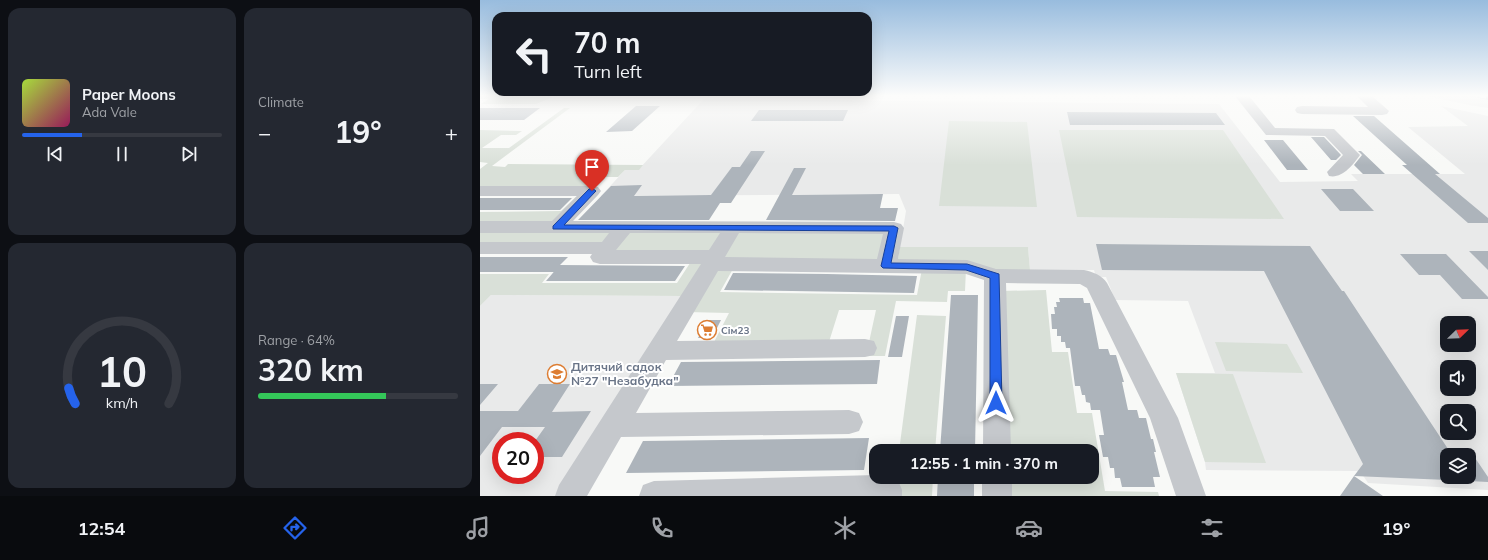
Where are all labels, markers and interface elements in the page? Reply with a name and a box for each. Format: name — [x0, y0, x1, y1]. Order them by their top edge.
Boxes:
text: 70 m — [574, 25, 640, 60]
icon: left — [508, 28, 560, 80]
text: Turn left — [574, 60, 642, 83]
text: Paper Moons — [82, 85, 176, 104]
text: Climate — [258, 94, 304, 110]
text: Ada Vale — [82, 104, 137, 120]
text: 19° — [334, 113, 382, 151]
text: − — [258, 119, 271, 147]
text: + — [445, 119, 458, 147]
icon: previous — [44, 143, 66, 165]
icon: pause — [111, 143, 133, 165]
icon: next — [178, 143, 200, 165]
pin — [575, 150, 609, 191]
icon: arrive — [581, 156, 603, 178]
north arrow — [1440, 316, 1476, 352]
map controls — [1440, 316, 1476, 484]
supermarket icon: Сім23 — [696, 319, 718, 341]
place label: Сім23 — [721, 324, 750, 337]
text: Range · 64% — [258, 332, 335, 348]
text: 10 — [97, 344, 147, 396]
text: 320 km — [258, 351, 364, 389]
place label: Дитячий садок №27 "Незабудка" — [571, 359, 679, 388]
button: sound — [1440, 360, 1476, 396]
school or university icon: Дитячий садок №27 "Незабудка" — [546, 363, 568, 385]
position arrow — [975, 382, 1017, 424]
text: km/h — [106, 393, 138, 411]
button: search — [1440, 404, 1476, 440]
speed limit sign: 20 — [492, 432, 544, 484]
button: layers — [1440, 448, 1476, 484]
text: 12:55 · 1 min · 370 m — [910, 454, 1058, 473]
icon: directions — [281, 514, 309, 542]
icon: music — [464, 514, 492, 542]
icon: phone — [648, 514, 676, 542]
icon: climate — [831, 514, 859, 542]
icon: car — [1015, 514, 1043, 542]
icon: filters — [1198, 514, 1226, 542]
text: 12:54 — [78, 517, 125, 540]
text: 19° — [1382, 517, 1410, 540]

